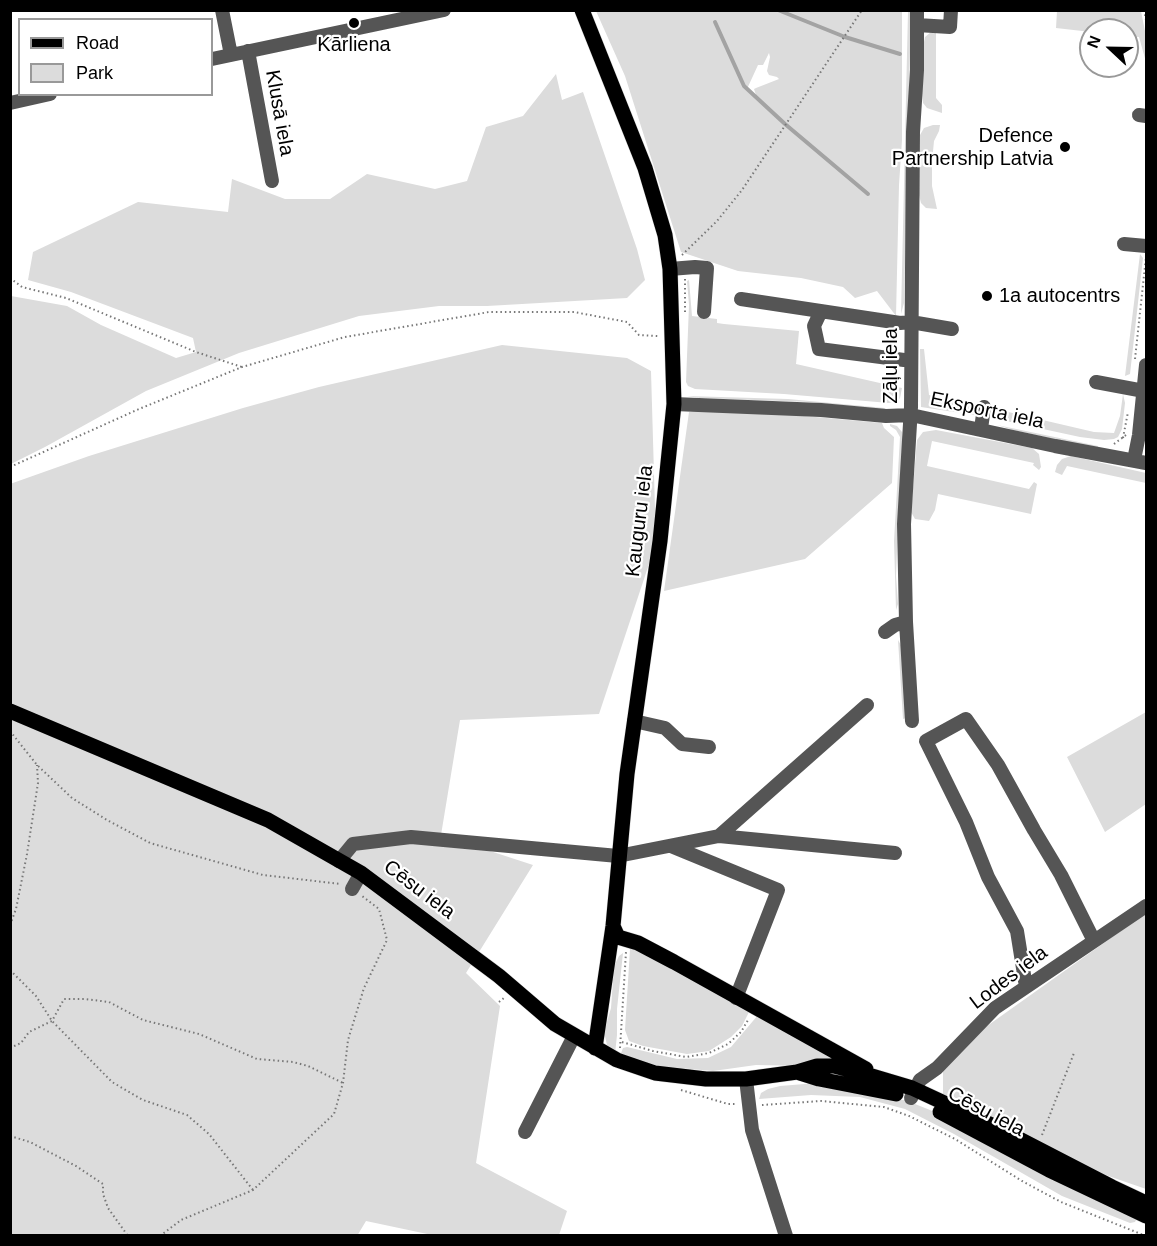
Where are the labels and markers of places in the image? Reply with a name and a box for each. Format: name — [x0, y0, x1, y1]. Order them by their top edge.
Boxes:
marker: Kārliena — [347, 16, 361, 30]
place label: Kārliena — [317, 33, 391, 57]
place label: Defence Partnership Latvia — [892, 124, 1053, 171]
marker: Defence Partnership Latvia — [1058, 140, 1072, 154]
place label: 1a autocentrs — [999, 284, 1120, 308]
marker: 1a autocentrs — [980, 289, 994, 303]

